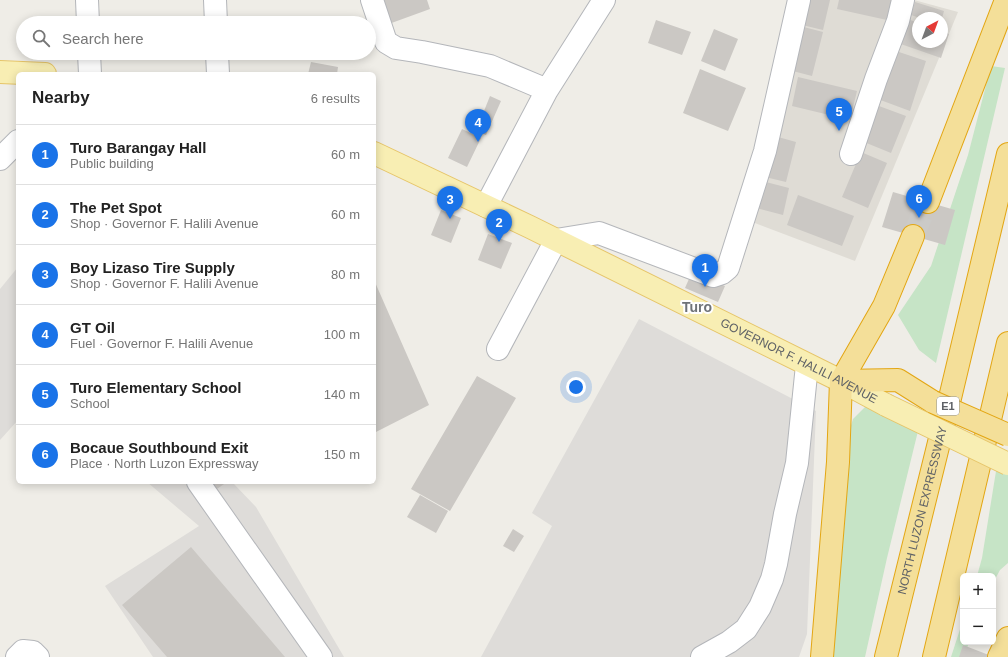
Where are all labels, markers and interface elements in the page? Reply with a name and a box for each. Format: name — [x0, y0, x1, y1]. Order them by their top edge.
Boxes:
north arrow — [912, 12, 948, 48]
search box — [16, 16, 376, 60]
icon: search — [30, 27, 52, 49]
text: Search here — [62, 30, 144, 47]
text: Nearby — [32, 88, 90, 107]
text: 6 results — [311, 91, 360, 106]
pin: 5 — [826, 98, 852, 131]
pin: 4 — [465, 109, 491, 142]
text: Turo Barangay Hall — [70, 139, 206, 156]
text: 1 — [41, 147, 49, 162]
text: 60 m — [331, 147, 360, 162]
text: Public building — [70, 156, 154, 171]
pin: 6 — [906, 185, 932, 218]
pin: 3 — [437, 186, 463, 219]
text: The Pet Spot — [70, 199, 162, 216]
text: 2 — [41, 207, 49, 222]
text: 60 m — [331, 207, 360, 222]
pin: 2 — [486, 209, 512, 242]
text: Shop · Governor F. Halili Avenue — [70, 216, 258, 231]
pin: 1 — [692, 254, 718, 287]
text: Boy Lizaso Tire Supply — [70, 259, 235, 276]
text: 3 — [41, 267, 49, 282]
text: 80 m — [331, 267, 360, 282]
text: Shop · Governor F. Halili Avenue — [70, 276, 258, 291]
district label: Turo — [682, 299, 712, 315]
street label: GOVERNOR F. HALILI AVENUE — [718, 315, 880, 406]
text: GT Oil — [70, 319, 115, 336]
text: 4 — [41, 327, 49, 342]
text: 100 m — [324, 327, 360, 342]
text: Fuel · Governor F. Halili Avenue — [70, 336, 253, 351]
your location — [566, 377, 586, 397]
text: Turo Elementary School — [70, 379, 241, 396]
text: 5 — [41, 387, 49, 402]
text: 140 m — [324, 387, 360, 402]
text: School — [70, 396, 110, 411]
road number: E1 — [937, 397, 959, 415]
street label: NORTH LUZON EXPRESSWAY — [895, 425, 950, 596]
text: Bocaue Southbound Exit — [70, 439, 248, 456]
text: 6 — [41, 447, 49, 462]
text: 150 m — [324, 447, 360, 462]
text: Place · North Luzon Expressway — [70, 456, 259, 471]
map controls — [960, 573, 996, 645]
button: + — [960, 573, 996, 609]
button: − — [960, 609, 996, 645]

